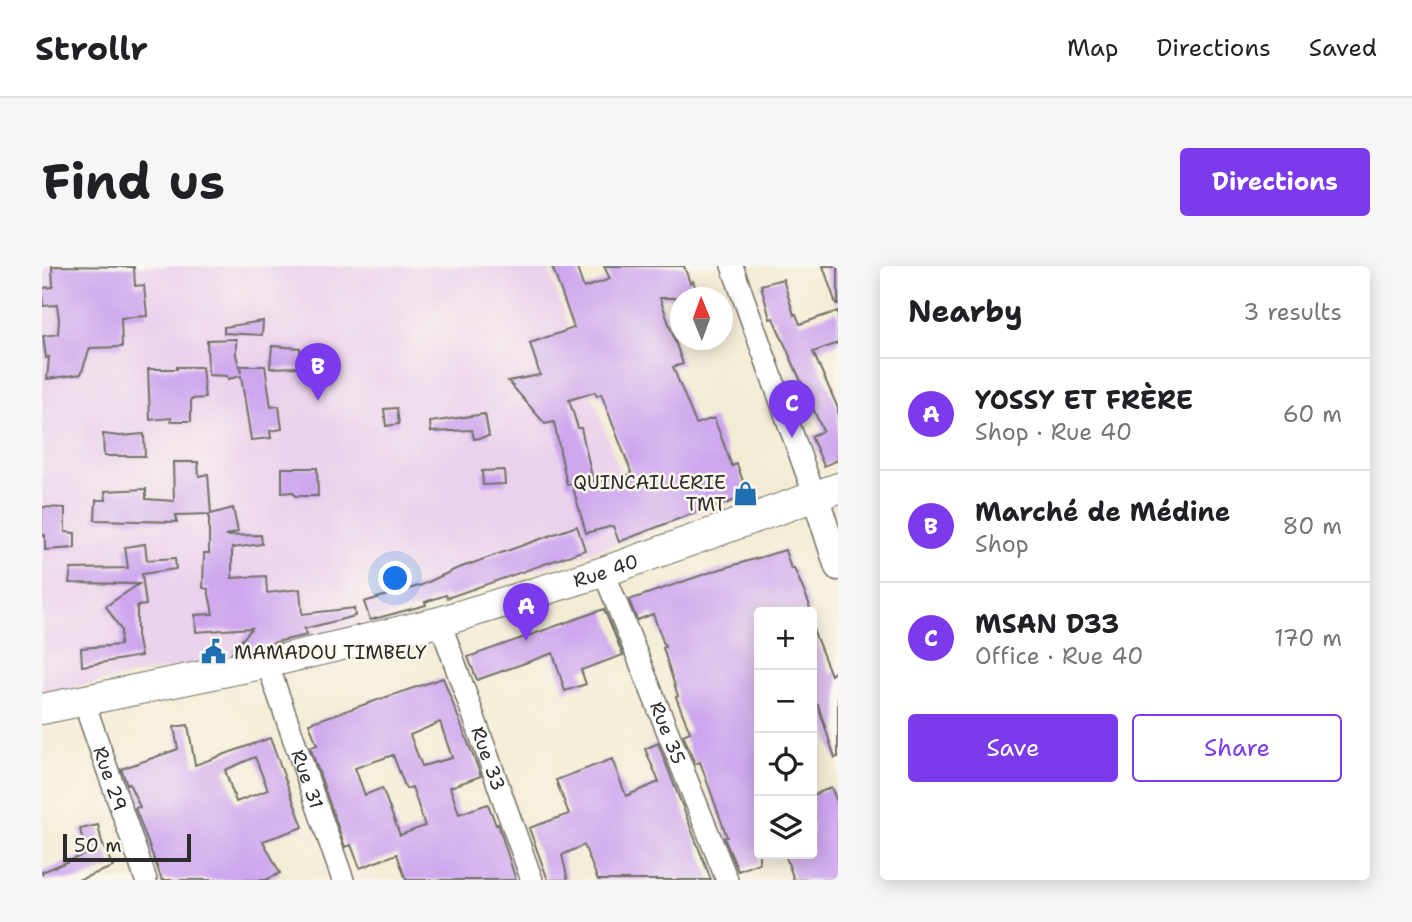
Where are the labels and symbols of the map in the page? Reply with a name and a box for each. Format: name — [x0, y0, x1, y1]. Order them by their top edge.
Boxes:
north arrow — [670, 287, 733, 350]
pin: B — [295, 343, 341, 401]
pin: C — [769, 380, 815, 438]
place label: QUINCAILLERIE TMT — [573, 470, 726, 517]
shop icon: QUINCAILLERIE TMT — [732, 479, 760, 507]
street label: Rue 40 — [570, 548, 642, 593]
your location — [378, 561, 412, 595]
pin: A — [503, 583, 549, 641]
public building icon: MAMADOU TIMBELY — [200, 638, 228, 666]
place label: MAMADOU TIMBELY — [234, 640, 427, 665]
street label: Rue 35 — [644, 698, 692, 768]
street label: Rue 33 — [466, 723, 512, 794]
street label: Rue 29 — [88, 743, 133, 814]
street label: Rue 31 — [286, 746, 330, 812]
scale bar — [63, 831, 191, 863]

